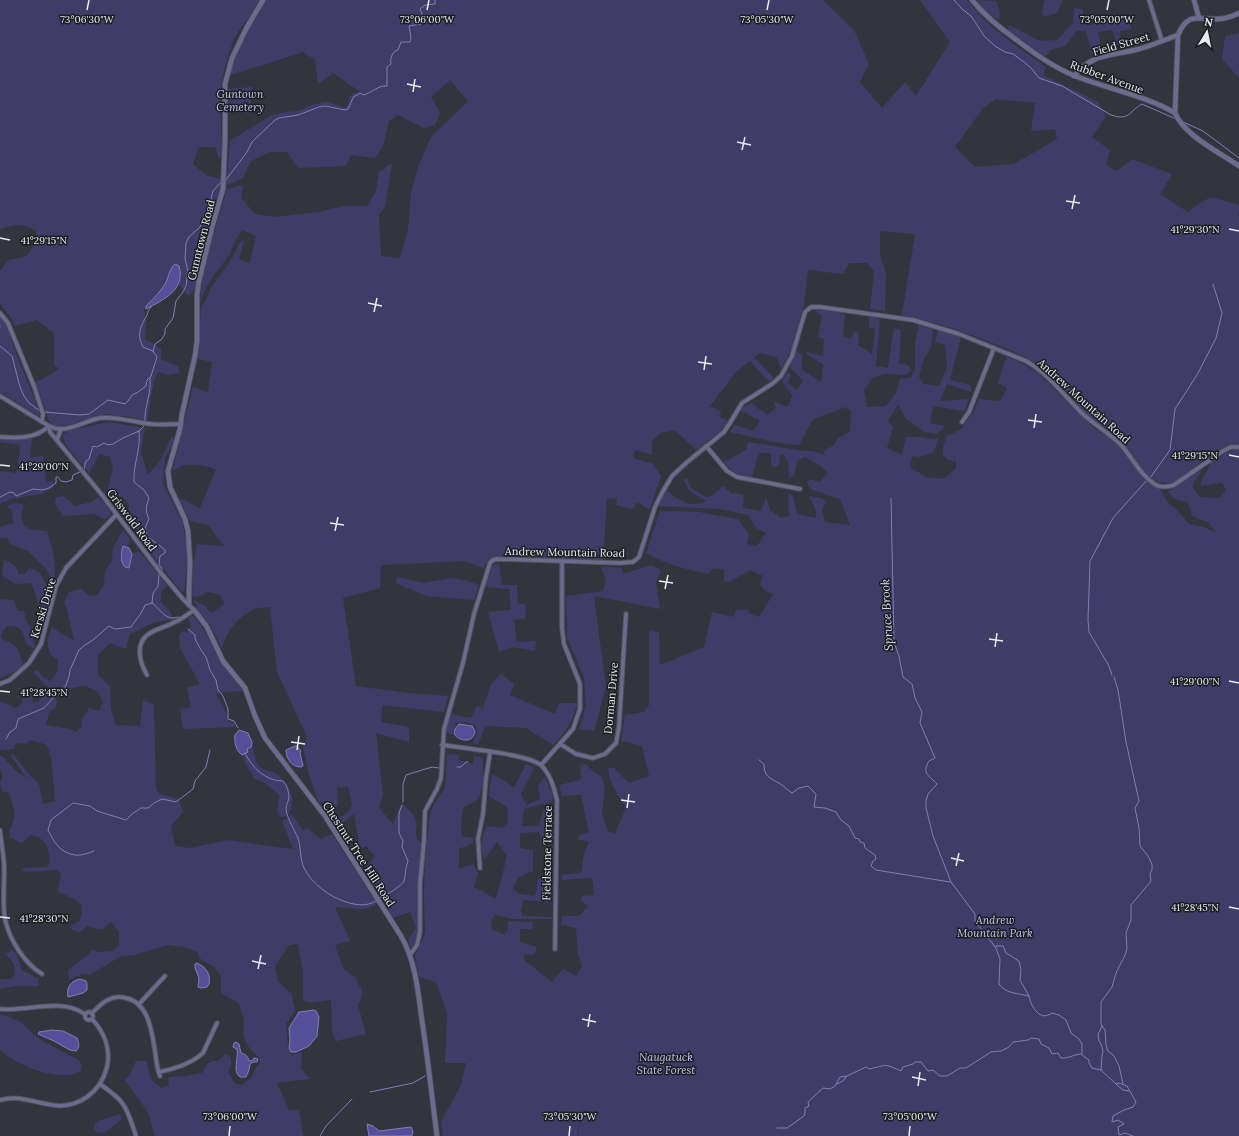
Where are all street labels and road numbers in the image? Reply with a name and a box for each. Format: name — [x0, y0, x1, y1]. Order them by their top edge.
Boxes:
street label: Field Street — [1091, 29, 1152, 59]
street label: Rubber Avenue — [1068, 57, 1146, 97]
street label: Gunntown Road — [184, 198, 218, 282]
street label: Andrew Mountain Road — [1034, 355, 1134, 447]
street label: Griswold Road — [104, 486, 160, 554]
street label: Andrew Mountain Road — [504, 544, 626, 560]
street label: Kerski Drive — [27, 576, 59, 640]
street label: Dorman Drive — [601, 661, 621, 734]
street label: Chestnut Tree Hill Road — [320, 799, 398, 909]
street label: Fieldstone Terrace — [539, 805, 555, 901]

